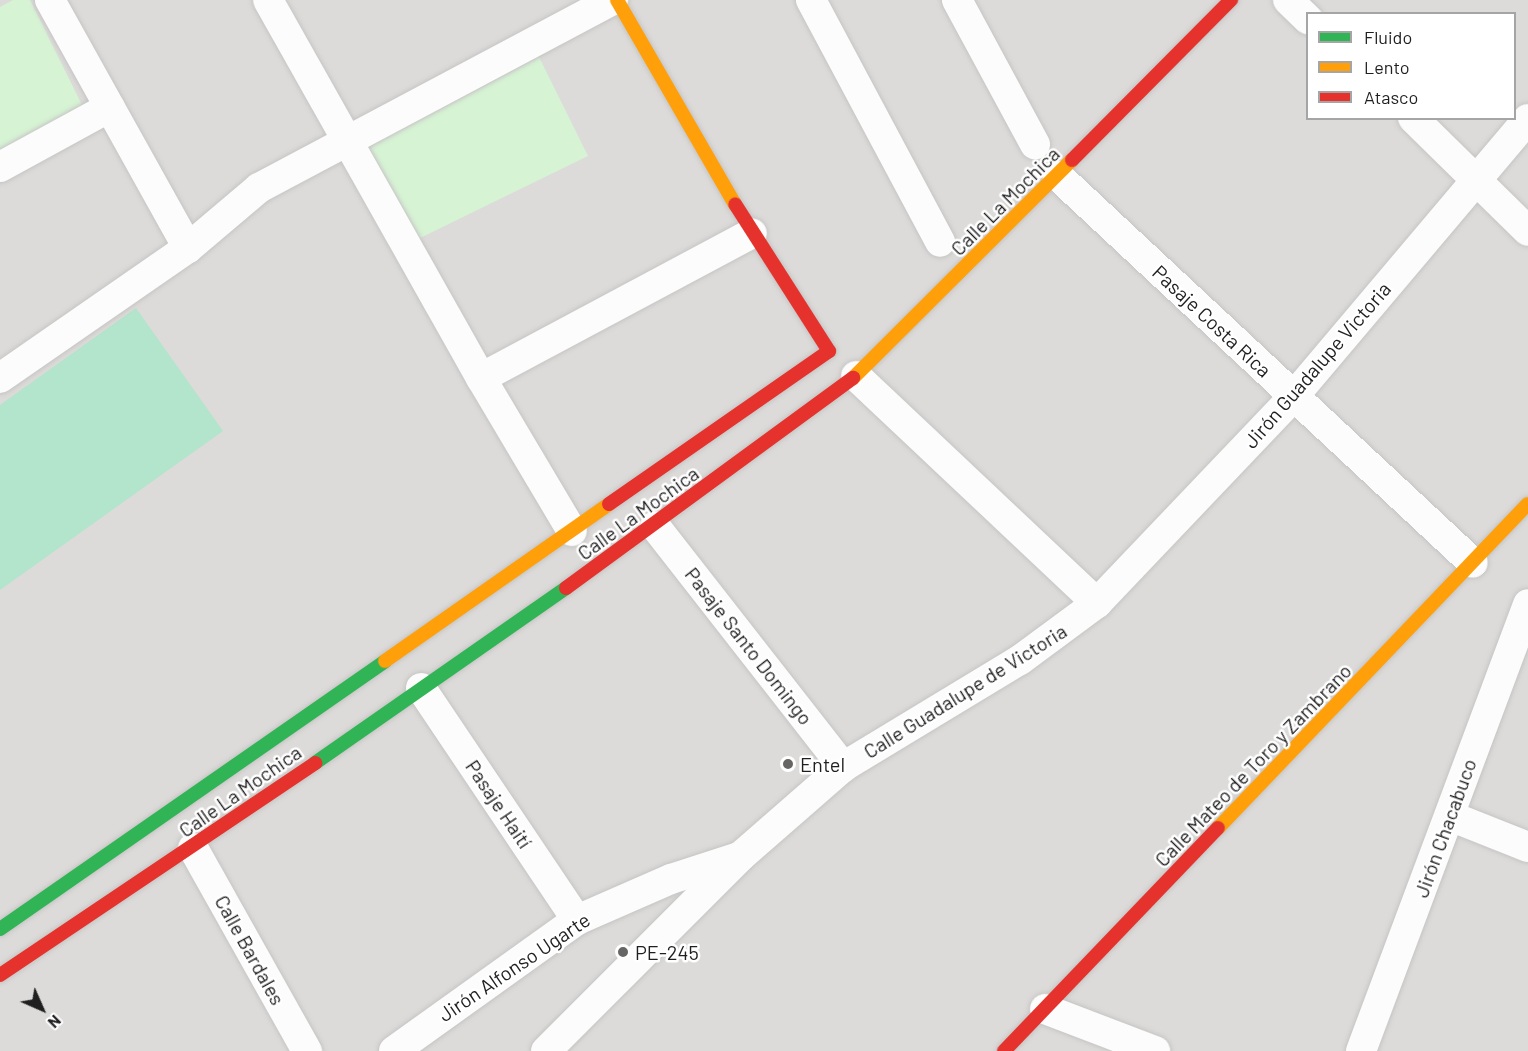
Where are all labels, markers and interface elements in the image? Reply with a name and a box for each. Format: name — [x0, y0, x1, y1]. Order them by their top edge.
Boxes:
legend — [1306, 12, 1516, 120]
text: Fluido — [1364, 26, 1412, 48]
text: Lento — [1364, 56, 1410, 78]
text: Atasco — [1364, 86, 1418, 108]
street label: Calle La Mochica — [946, 142, 1064, 260]
street label: Pasaje Costa Rica — [1148, 260, 1276, 382]
street label: Jirón Guadalupe Victoria — [1238, 277, 1396, 453]
street label: Calle La Mochica — [573, 461, 703, 565]
street label: Pasaje Santo Domingo — [680, 562, 818, 730]
street label: Calle Guadalupe de Victoria — [859, 619, 1071, 763]
street label: Calle Mateo de Toro y Zambrano — [1150, 659, 1356, 871]
street label: Calle La Mochica — [174, 740, 306, 842]
place label: Entel — [800, 752, 845, 776]
street label: Pasaje Haití — [461, 755, 537, 853]
street label: Jirón Chacabuco — [1409, 755, 1481, 901]
marker: Entel — [781, 757, 795, 771]
street label: Calle Bardales — [210, 891, 290, 1009]
street label: Jirón Alfonso Ugarte — [434, 907, 594, 1027]
place label: PE-245 — [635, 940, 699, 964]
marker: PE-245 — [616, 945, 630, 959]
north arrow — [12, 979, 72, 1039]
text: N — [45, 1012, 66, 1033]

